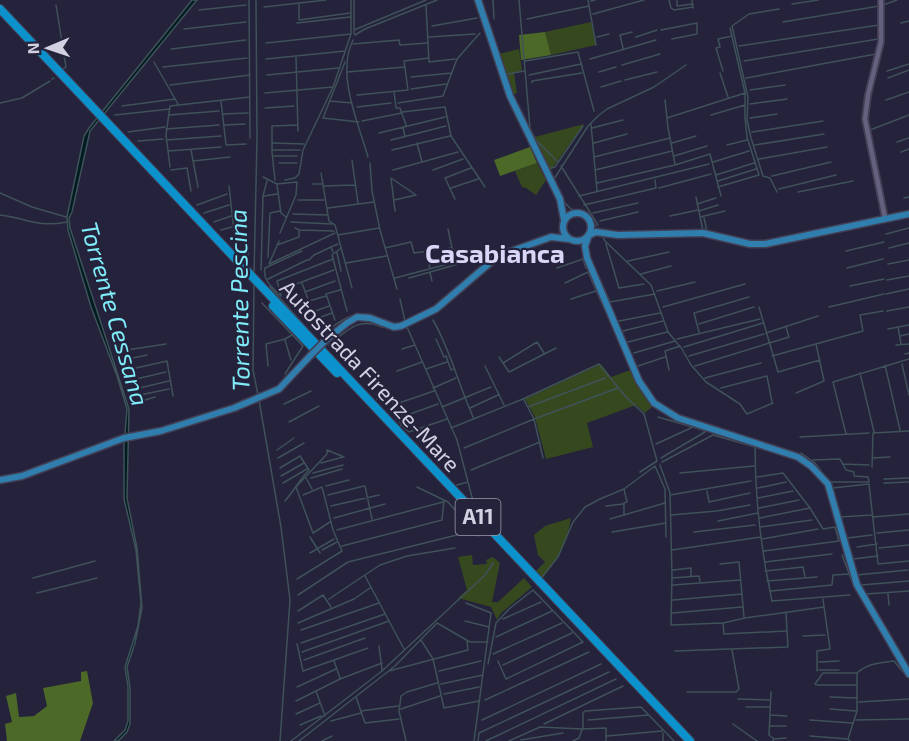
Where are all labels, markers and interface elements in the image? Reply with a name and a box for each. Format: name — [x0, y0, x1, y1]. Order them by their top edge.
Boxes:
north arrow — [18, 18, 78, 78]
text: N — [23, 42, 42, 55]
water label: Torrente Pescina — [222, 209, 255, 391]
water label: Torrente Cessana — [75, 218, 156, 409]
district label: Casabianca — [425, 237, 565, 268]
street label: Autostrada Firenze-Mare — [275, 274, 466, 476]
road number: A11 — [456, 499, 500, 535]

